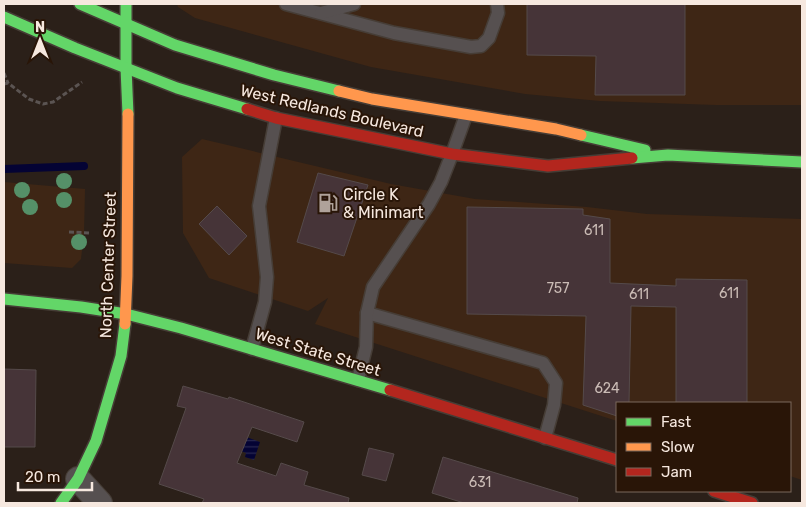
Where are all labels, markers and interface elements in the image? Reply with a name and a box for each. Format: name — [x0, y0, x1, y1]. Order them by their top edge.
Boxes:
north arrow — [15, 15, 65, 65]
text: N — [35, 19, 45, 36]
street label: West Redlands Boulevard — [239, 81, 425, 141]
place label: Circle K & Minimart — [343, 185, 424, 222]
street label: North Center Street — [96, 191, 120, 339]
fuel station icon: Circle K & Minimart — [317, 192, 339, 214]
house number: 611 — [584, 222, 604, 239]
house number: 757 — [547, 280, 569, 297]
house number: 611 — [719, 285, 739, 302]
house number: 611 — [629, 286, 649, 303]
street label: West State Street — [253, 324, 383, 380]
house number: 624 — [594, 380, 620, 397]
legend — [616, 402, 791, 492]
text: Fast — [661, 413, 691, 431]
text: Slow — [661, 438, 694, 456]
scale bar — [18, 460, 91, 492]
text: Jam — [661, 463, 692, 481]
text: 20 m — [25, 468, 60, 486]
house number: 631 — [469, 474, 491, 491]

